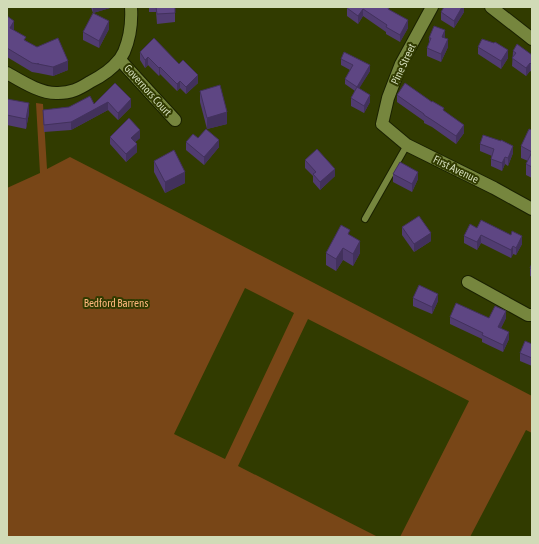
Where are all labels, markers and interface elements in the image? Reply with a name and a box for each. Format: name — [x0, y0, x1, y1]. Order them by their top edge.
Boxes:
street label: Pine Street — [388, 42, 418, 86]
street label: Governors Court — [122, 62, 174, 118]
street label: First Avenue — [431, 153, 481, 185]
park label: Bedford Barrens — [84, 297, 148, 309]

